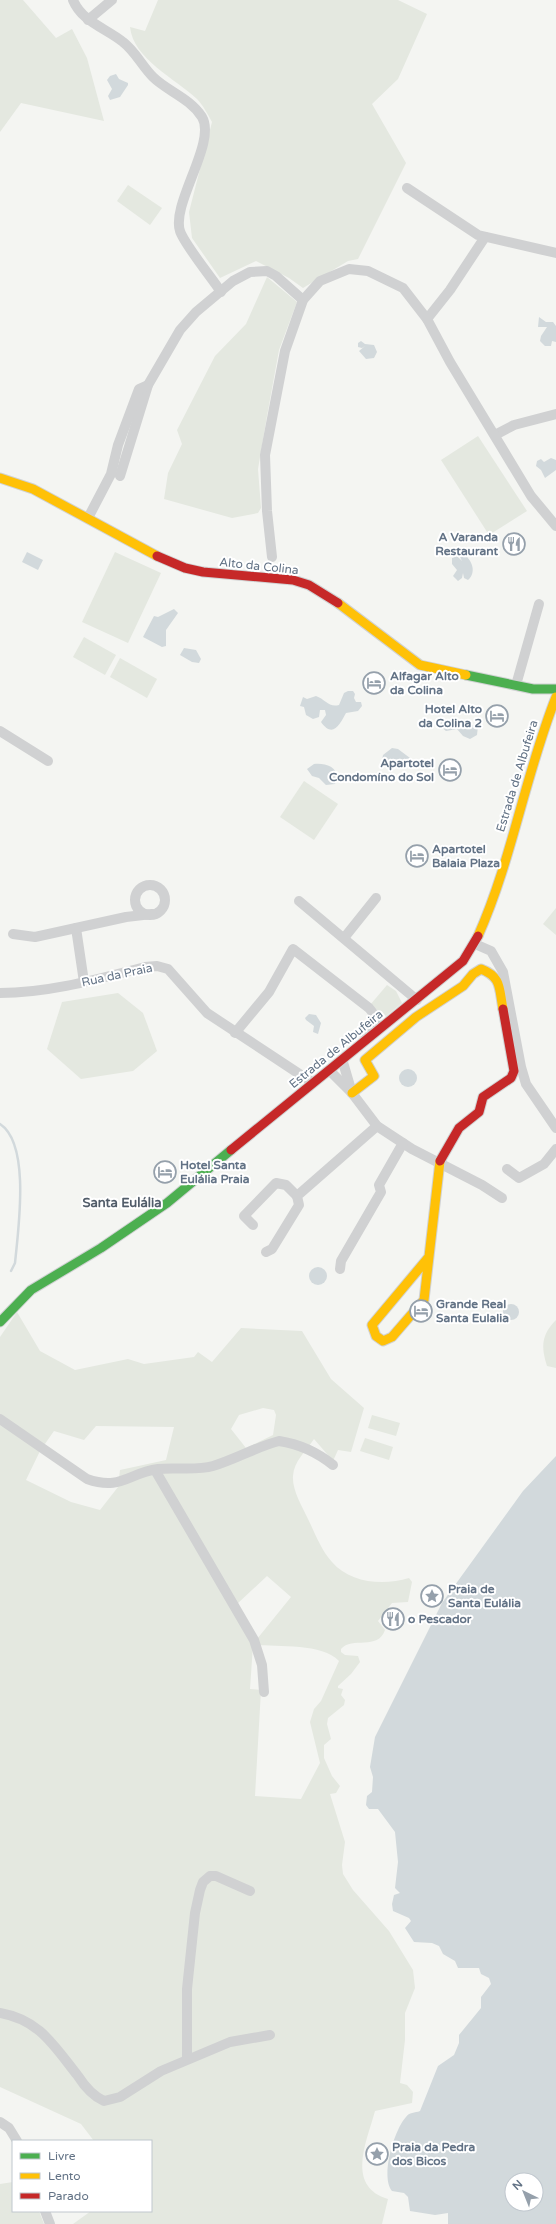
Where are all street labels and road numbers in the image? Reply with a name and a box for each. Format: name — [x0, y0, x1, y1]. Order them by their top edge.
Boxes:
street label: Alto da Colina — [219, 555, 299, 577]
street label: Estrada de Albufeira — [493, 718, 541, 834]
street label: Rua da Praia — [80, 961, 154, 989]
street label: Estrada de Albufeira — [286, 1007, 386, 1091]

